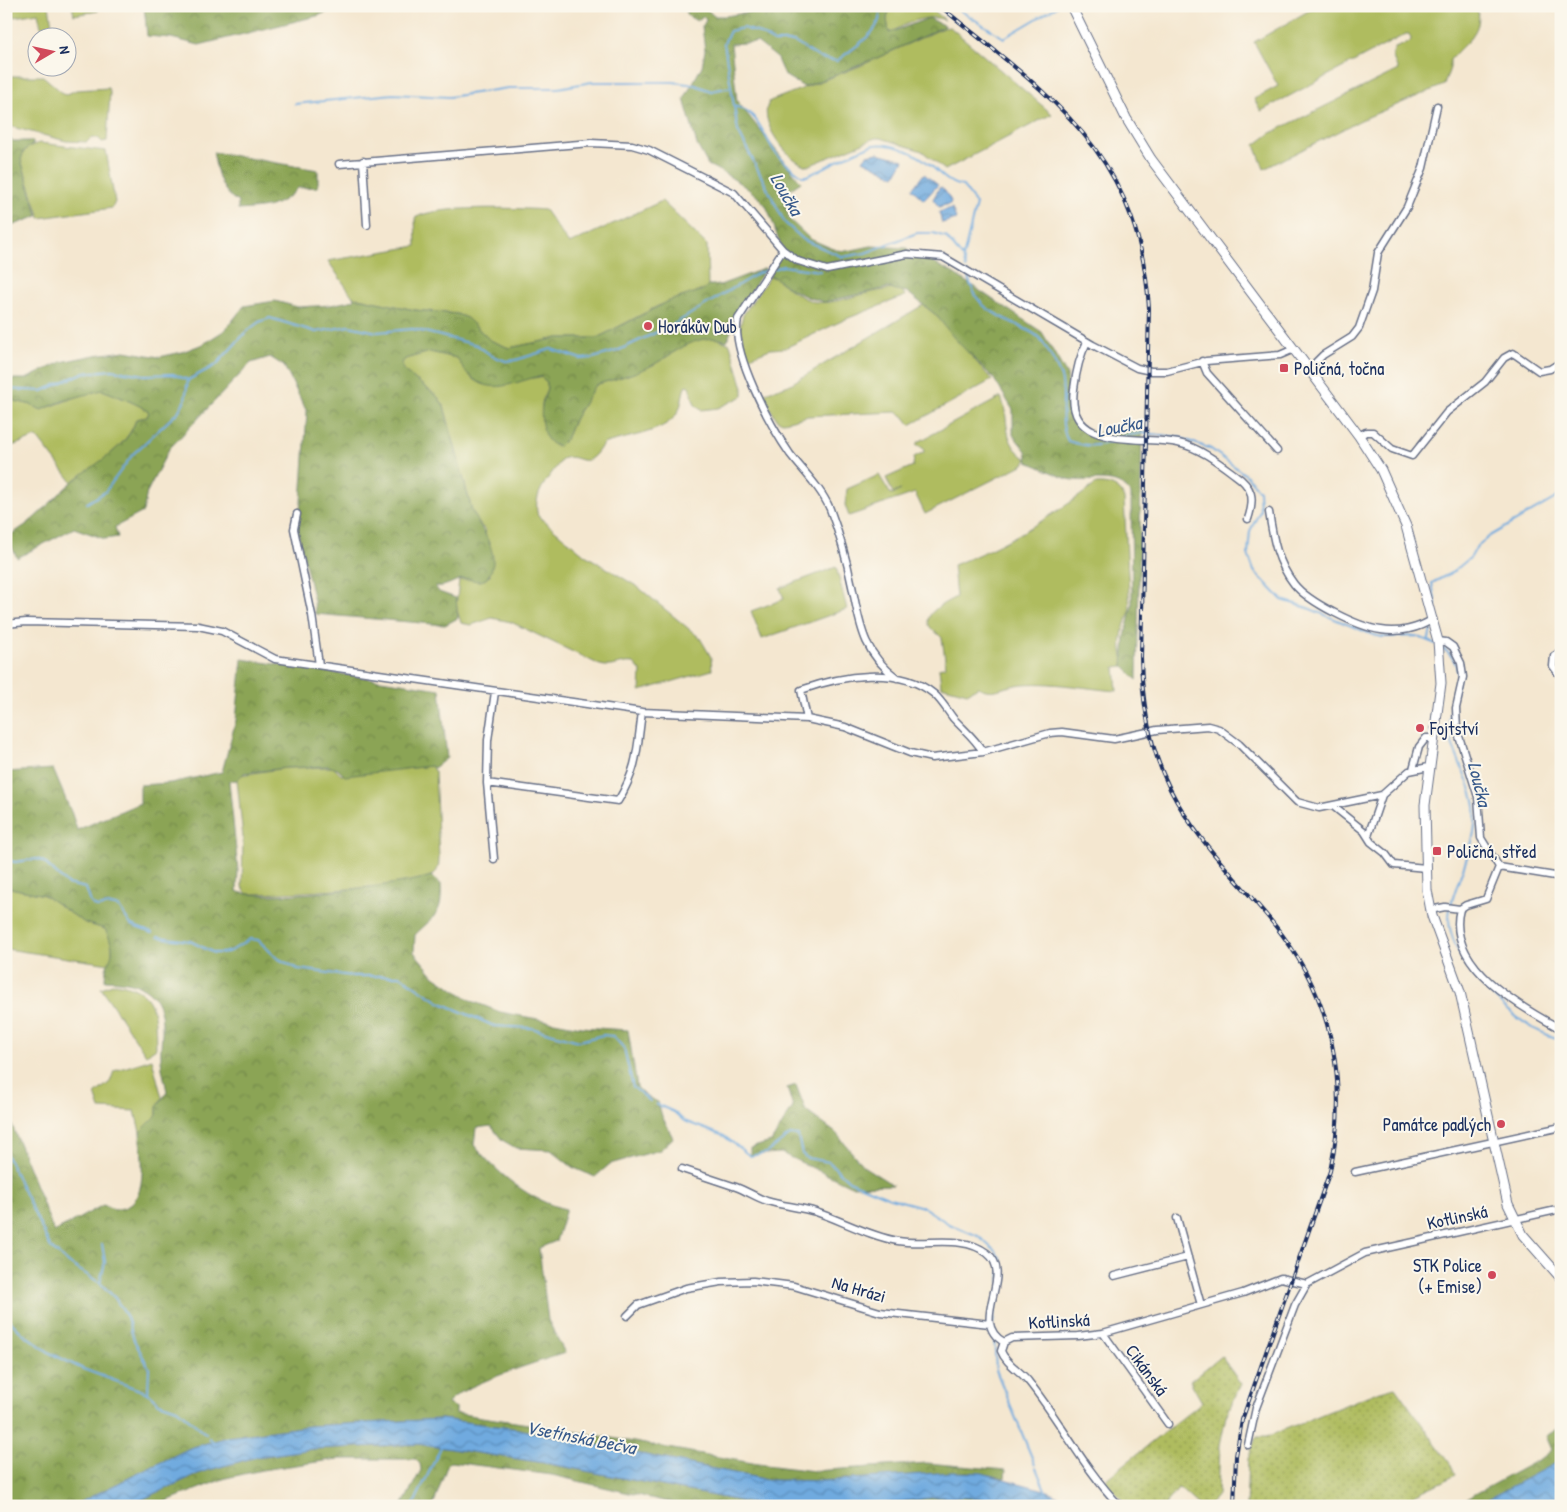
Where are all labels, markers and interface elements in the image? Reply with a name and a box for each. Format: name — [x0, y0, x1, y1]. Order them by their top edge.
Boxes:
north arrow — [28, 28, 78, 78]
text: N — [55, 45, 75, 56]
water label: Loučka — [764, 168, 811, 222]
place label: Horákův Dub — [658, 314, 737, 339]
marker: Horákův Dub — [642, 320, 654, 332]
place label: Poličná, točna — [1294, 356, 1384, 381]
marker: Poličná, točna — [1278, 362, 1290, 374]
water label: Loučka — [1094, 408, 1146, 443]
place label: Fojtství — [1429, 716, 1479, 741]
marker: Fojtství — [1414, 722, 1426, 734]
water label: Loučka — [1462, 759, 1499, 811]
place label: Poličná, střed — [1447, 839, 1536, 864]
marker: Poličná, střed — [1431, 845, 1443, 857]
place label: Památce padlých — [1383, 1112, 1491, 1137]
marker: Památce padlých — [1495, 1118, 1507, 1130]
street label: Kotlinská — [1424, 1198, 1490, 1236]
place label: STK Police (+ Emise) — [1413, 1253, 1482, 1299]
street label: Na Hrázi — [829, 1269, 889, 1309]
marker: STK Police (+ Emise) — [1486, 1269, 1498, 1281]
street label: Kotlinská — [1028, 1307, 1090, 1335]
street label: Cikánská — [1120, 1339, 1174, 1401]
water label: Vsetínská Bečva — [524, 1414, 641, 1461]

